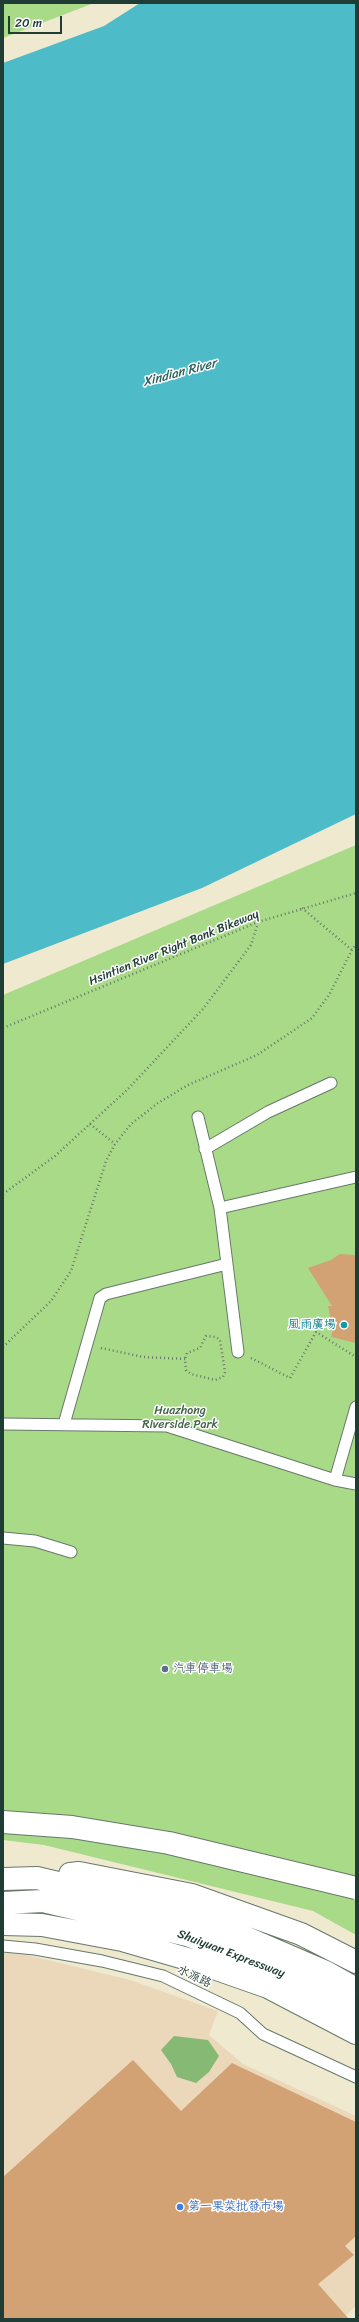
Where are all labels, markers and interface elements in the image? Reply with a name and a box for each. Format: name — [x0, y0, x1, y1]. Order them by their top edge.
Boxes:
scale bar — [10, 8, 64, 34]
text: 20 m — [15, 12, 42, 34]
water label: Xindian River — [142, 356, 218, 390]
street label: Hsintien River Right Bank Bikeway — [87, 907, 261, 989]
place label: 風雨廣場 — [288, 1318, 336, 1332]
marker: 風雨廣場 — [339, 1320, 349, 1330]
park label: Huazhong Riverside Park — [142, 1404, 218, 1432]
place label: 汽車停車場 — [173, 1662, 233, 1676]
marker: 汽車停車場 — [160, 1664, 170, 1674]
street label: Shuiyuan Expressway — [175, 1927, 287, 1981]
street label: 水源路 — [175, 1963, 213, 1991]
place label: 第一果菜批發市場 — [188, 2200, 284, 2214]
marker: 第一果菜批發市場 — [175, 2202, 185, 2212]

